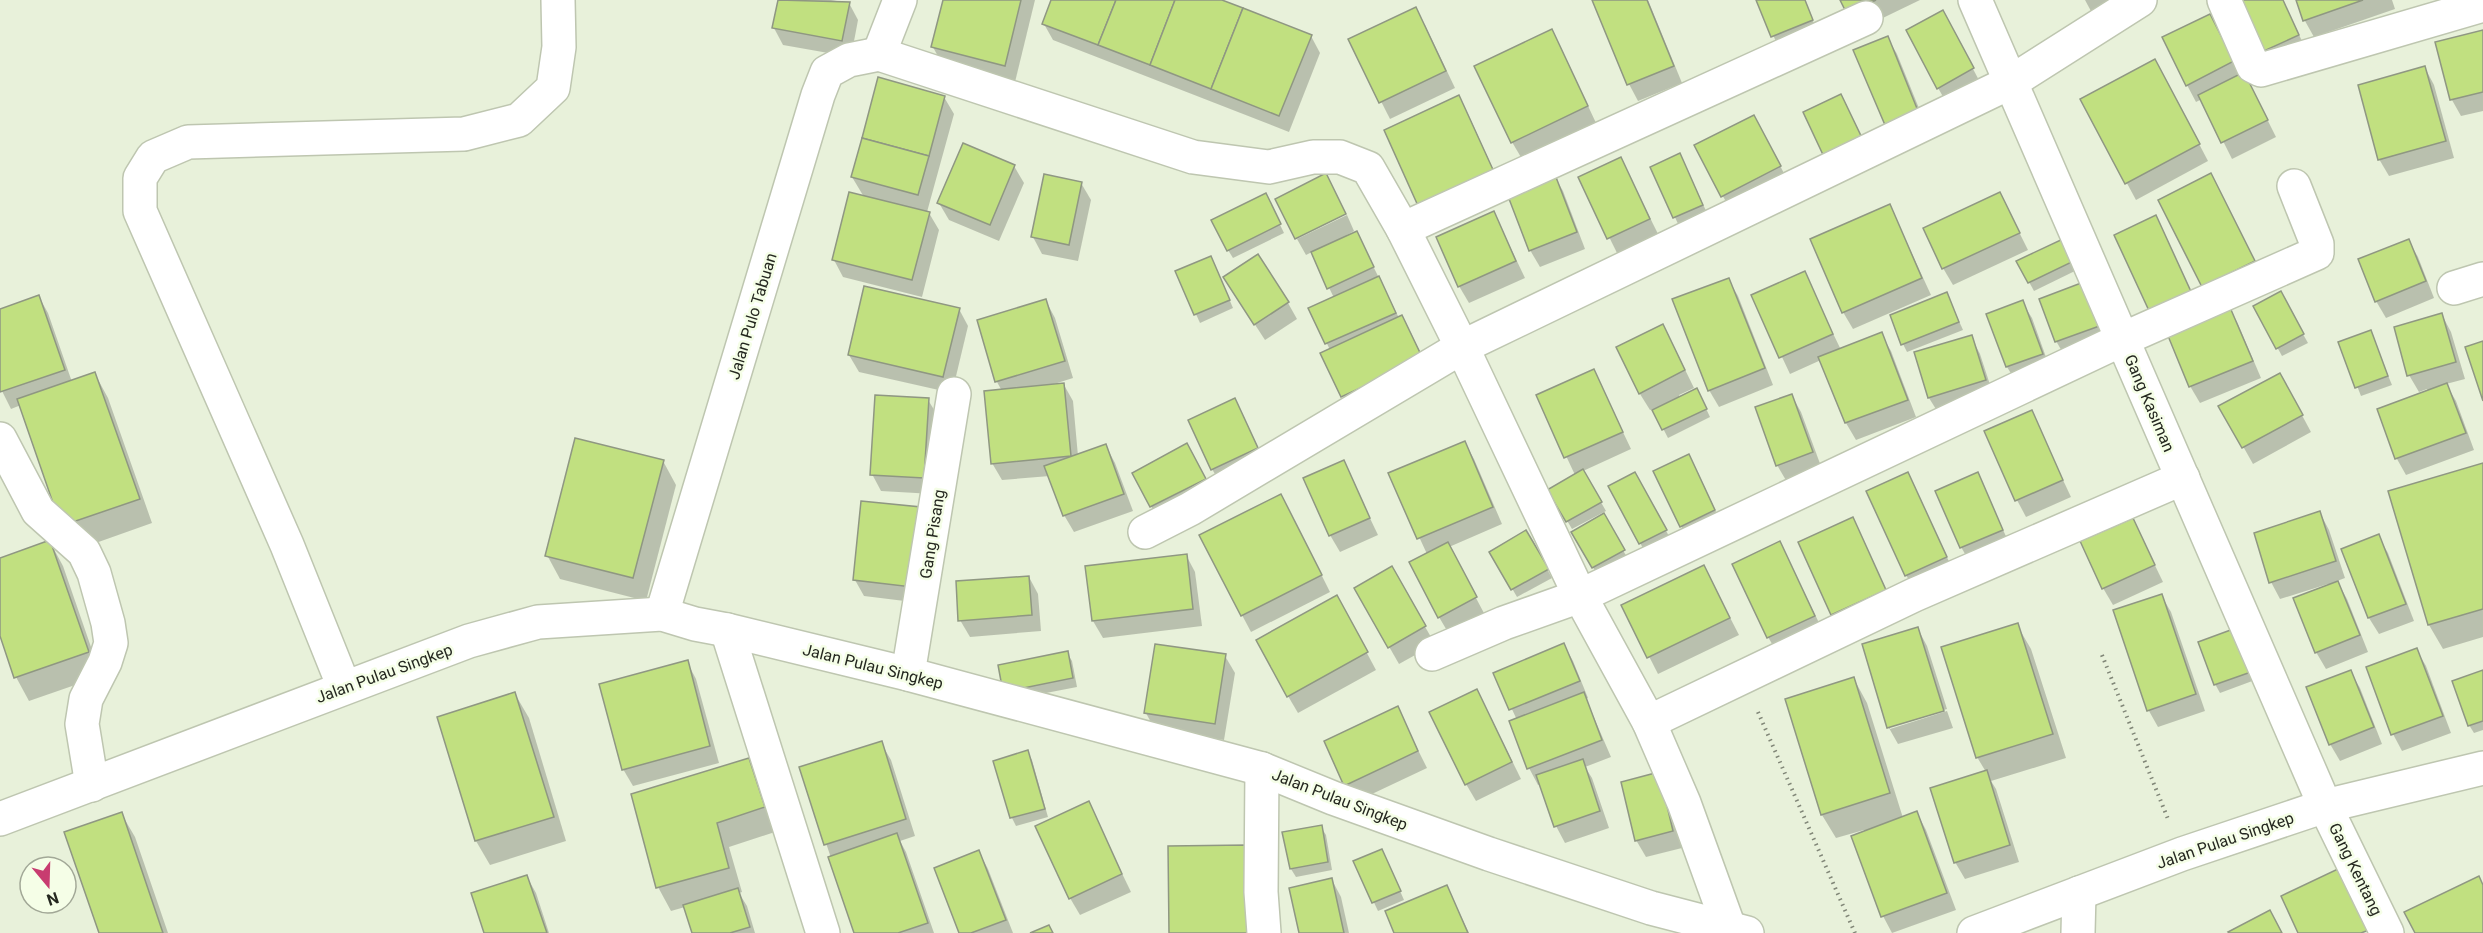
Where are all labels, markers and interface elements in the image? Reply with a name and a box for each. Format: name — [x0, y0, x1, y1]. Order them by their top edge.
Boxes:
street label: Jalan Pulo Tabuan — [724, 251, 781, 382]
street label: Gang Kasiman — [2121, 352, 2179, 455]
street label: Gang Pisang — [916, 488, 949, 580]
street label: Jalan Pulau Singkep — [313, 640, 455, 707]
street label: Jalan Pulau Singkep — [801, 640, 945, 693]
street label: Jalan Pulau Singkep — [1269, 765, 1410, 834]
street label: Jalan Pulau Singkep — [2154, 808, 2296, 873]
street label: Gang Kentang — [2325, 820, 2386, 918]
north arrow — [18, 855, 78, 915]
text: N — [44, 888, 61, 910]

